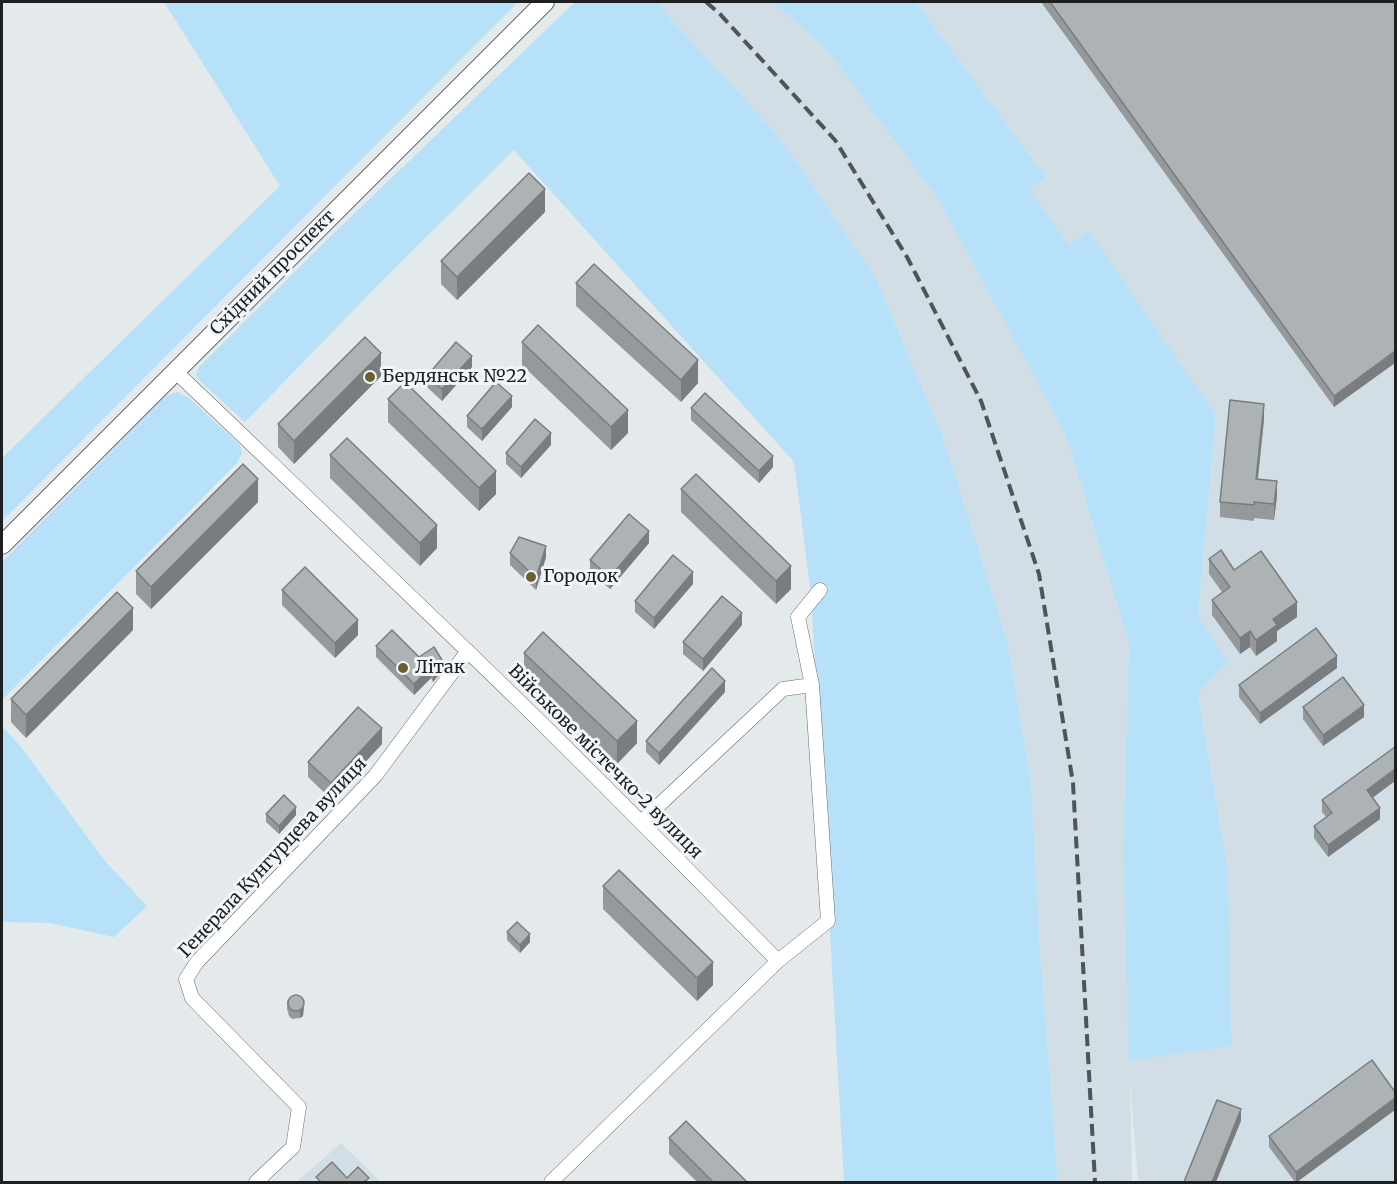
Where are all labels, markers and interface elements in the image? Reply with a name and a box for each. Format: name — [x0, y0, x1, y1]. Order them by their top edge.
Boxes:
street label: Східний проспект — [206, 206, 340, 340]
place label: Бердянськ №22 — [382, 366, 527, 388]
marker: Бердянськ №22 — [363, 370, 377, 384]
place label: Городок — [543, 566, 618, 588]
marker: Городок — [524, 570, 538, 584]
place label: Літак — [415, 657, 465, 679]
street label: Військове містечко-2 вулиця — [503, 660, 707, 864]
marker: Літак — [396, 661, 410, 675]
street label: Генерала Кунгурцева вулиця — [174, 753, 372, 963]

